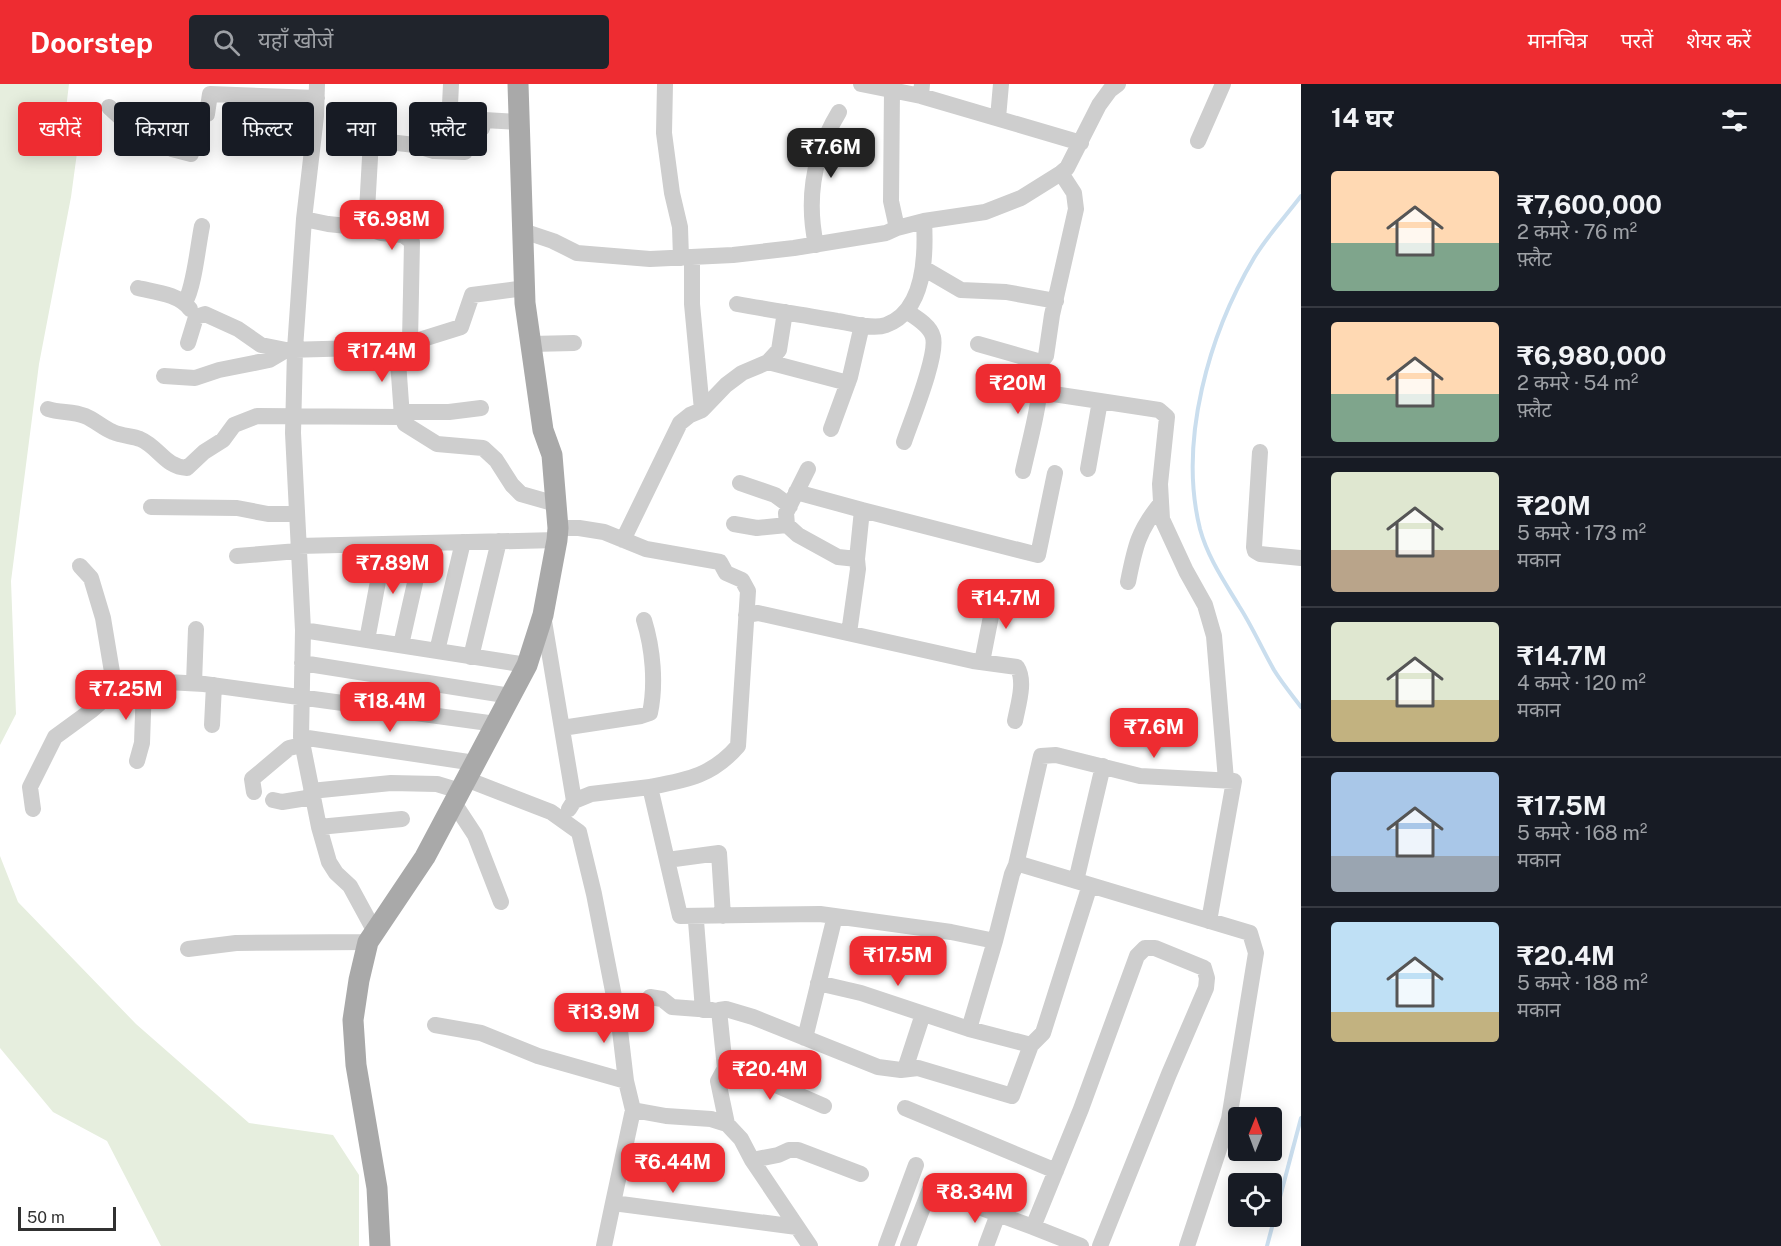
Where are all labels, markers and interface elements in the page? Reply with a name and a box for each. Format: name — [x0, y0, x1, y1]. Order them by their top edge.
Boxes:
search box — [189, 15, 609, 69]
text: Doorstep — [30, 26, 153, 59]
icon: search — [210, 26, 243, 59]
text: यहाँ खोजें — [258, 27, 333, 53]
text: मानचित्र — [1528, 28, 1588, 53]
text: परतें — [1621, 28, 1653, 53]
text: शेयर करें — [1686, 28, 1751, 53]
chip: खरीदें — [18, 102, 102, 156]
chip: किराया — [114, 102, 210, 156]
chip: फ़िल्टर — [222, 102, 314, 156]
chip: नया — [326, 102, 397, 156]
chip: फ़्लैट — [409, 102, 487, 156]
text: 14 घर — [1331, 102, 1393, 133]
icon: filters — [1718, 104, 1751, 137]
pin: ₹7.6M — [789, 128, 873, 179]
text: ₹7.6M — [801, 135, 861, 159]
text: ₹7,600,000 — [1517, 189, 1662, 220]
icon: home — [1379, 195, 1451, 267]
pin: ₹6.98M — [343, 200, 441, 251]
text: ₹6.98M — [354, 207, 430, 231]
text: 2 कमरे · 76 m² — [1517, 220, 1637, 244]
text: फ़्लैट — [1517, 247, 1552, 271]
pin: ₹17.4M — [333, 332, 431, 383]
text: ₹17.4M — [348, 339, 416, 363]
text: ₹6,980,000 — [1517, 340, 1667, 371]
icon: home — [1379, 346, 1451, 418]
pin: ₹20M — [982, 364, 1054, 415]
text: ₹20M — [990, 371, 1046, 395]
text: 2 कमरे · 54 m² — [1517, 371, 1638, 395]
text: फ़्लैट — [1517, 398, 1552, 422]
text: ₹20M — [1517, 490, 1591, 521]
icon: home — [1379, 496, 1451, 568]
text: 5 कमरे · 173 m² — [1517, 521, 1646, 545]
pin: ₹7.89M — [344, 544, 442, 595]
text: मकान — [1517, 548, 1561, 572]
text: ₹7.89M — [356, 551, 430, 575]
pin: ₹14.7M — [957, 579, 1055, 630]
text: ₹14.7M — [971, 586, 1041, 610]
text: ₹14.7M — [1517, 640, 1607, 671]
icon: home — [1379, 646, 1451, 718]
pin: ₹7.25M — [77, 670, 175, 721]
text: 4 कमरे · 120 m² — [1517, 671, 1646, 695]
text: ₹7.25M — [89, 677, 163, 701]
pin: ₹18.4M — [341, 682, 439, 733]
text: ₹18.4M — [354, 689, 426, 713]
text: मकान — [1517, 698, 1561, 722]
pin: ₹7.6M — [1112, 708, 1196, 759]
text: ₹7.6M — [1124, 715, 1184, 739]
text: ₹17.5M — [1517, 790, 1607, 821]
icon: home — [1379, 796, 1451, 868]
text: 5 कमरे · 168 m² — [1517, 821, 1647, 845]
text: मकान — [1517, 848, 1561, 872]
pin: ₹17.5M — [849, 936, 947, 987]
text: ₹20.4M — [1517, 940, 1615, 971]
text: ₹17.5M — [864, 943, 932, 967]
icon: home — [1379, 946, 1451, 1018]
text: 5 कमरे · 188 m² — [1517, 971, 1648, 995]
pin: ₹13.9M — [555, 993, 653, 1044]
text: मकान — [1517, 998, 1561, 1022]
text: ₹13.9M — [568, 1000, 640, 1024]
pin: ₹20.4M — [721, 1050, 819, 1101]
text: ₹20.4M — [732, 1057, 808, 1081]
north arrow — [1228, 1107, 1282, 1161]
map controls — [1228, 1107, 1282, 1227]
pin: ₹6.44M — [624, 1143, 722, 1194]
text: ₹6.44M — [635, 1150, 711, 1174]
pin: ₹8.34M — [926, 1173, 1024, 1224]
button: locate — [1228, 1173, 1282, 1227]
text: ₹8.34M — [937, 1180, 1013, 1204]
scale bar — [18, 1204, 116, 1232]
text: 50 m — [27, 1208, 65, 1227]

